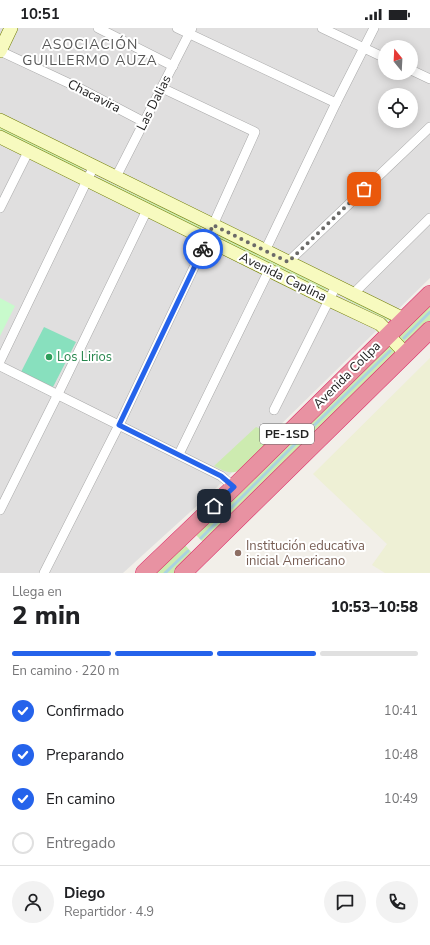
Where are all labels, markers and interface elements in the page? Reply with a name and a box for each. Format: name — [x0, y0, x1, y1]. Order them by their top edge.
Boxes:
text: 10:51 — [20, 4, 60, 24]
district label: ASOCIACIÓN GUILLERMO AUZA — [22, 35, 158, 70]
north arrow — [378, 40, 418, 80]
map controls — [378, 40, 418, 128]
street label: Las Dalias — [132, 72, 176, 134]
street label: Chacavira — [65, 75, 123, 117]
button: locate — [378, 88, 418, 128]
pin — [347, 172, 381, 206]
icon: bag — [353, 178, 375, 200]
courier — [183, 229, 223, 269]
icon: bike — [192, 238, 214, 260]
street label: Avenida Caplina — [236, 248, 330, 306]
street label: Avenida Collpa — [309, 337, 385, 413]
place label: Los Lirios — [57, 348, 112, 366]
marker: Los Lirios — [44, 352, 54, 362]
road number: PE-1SD — [260, 424, 314, 444]
pin — [197, 489, 231, 523]
icon: home — [203, 495, 225, 517]
place label: Institución educativa inicial Americano — [246, 537, 365, 570]
marker: Institución educativa inicial Americano — [233, 548, 243, 558]
text: Llega en — [12, 583, 62, 601]
text: 10:53–10:58 — [331, 597, 418, 617]
text: 2 min — [12, 598, 80, 633]
text: En camino · 220 m — [12, 662, 119, 680]
icon: check — [12, 700, 34, 722]
text: Confirmado — [46, 701, 124, 721]
text: 10:41 — [384, 702, 418, 720]
icon: check — [12, 744, 34, 766]
text: Preparando — [46, 745, 124, 765]
text: 10:48 — [384, 746, 418, 764]
icon: check — [12, 788, 34, 810]
text: En camino — [46, 789, 115, 809]
text: 10:49 — [384, 790, 418, 808]
text: Entregado — [46, 833, 116, 853]
button: person — [12, 881, 54, 923]
button: chat — [324, 881, 366, 923]
button: phone — [376, 881, 418, 923]
text: Diego — [64, 883, 105, 903]
text: Repartidor · 4.9 — [64, 903, 154, 921]

